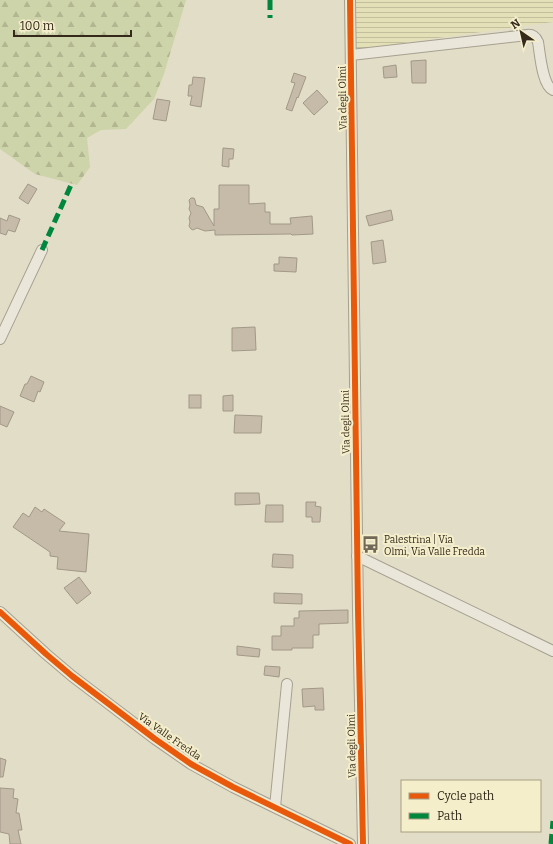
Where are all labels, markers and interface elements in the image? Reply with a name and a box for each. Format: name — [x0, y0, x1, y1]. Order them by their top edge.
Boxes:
scale bar — [14, 12, 131, 38]
north arrow — [501, 12, 541, 52]
text: N — [509, 16, 523, 32]
text: 100 m — [20, 19, 55, 33]
street label: Via degli Olmi — [336, 66, 350, 130]
street label: Via degli Olmi — [339, 390, 353, 454]
place label: Palestrina | Via Olmi, Via Valle Fredda — [384, 534, 485, 558]
bus stop icon: Palestrina | Via Olmi, Via Valle Fredda — [361, 535, 381, 555]
street label: Via Valle Fredda — [136, 711, 204, 763]
street label: Via degli Olmi — [345, 714, 359, 778]
legend — [401, 780, 541, 832]
text: Cycle path — [437, 789, 495, 803]
text: Path — [437, 809, 463, 823]

